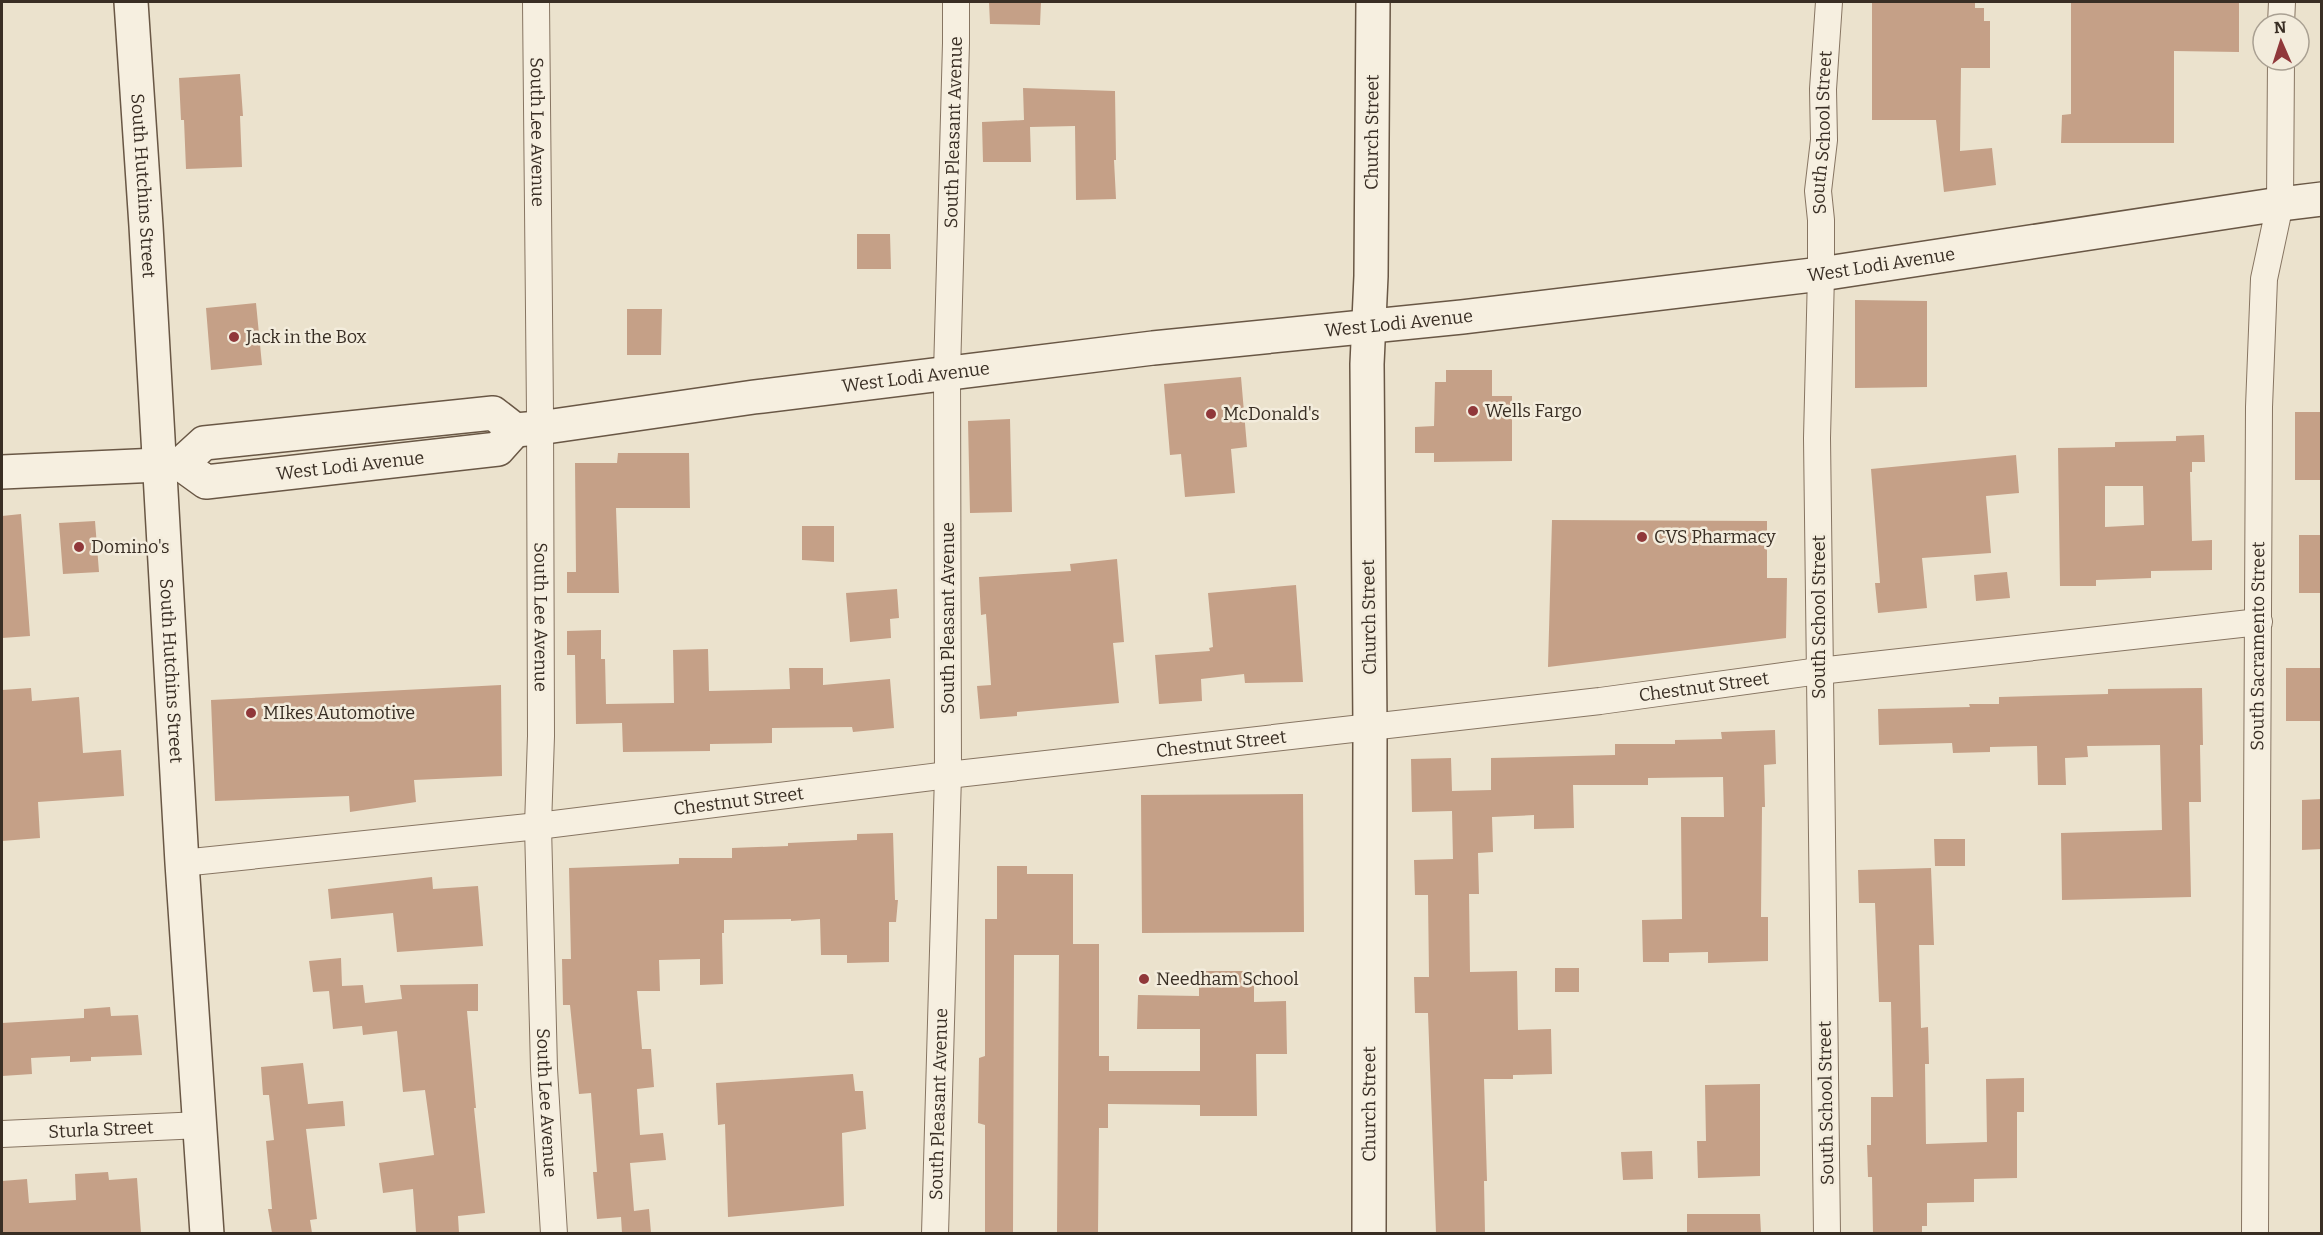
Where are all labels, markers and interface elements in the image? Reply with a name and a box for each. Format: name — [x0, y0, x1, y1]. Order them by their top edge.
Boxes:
north arrow — [2251, 12, 2311, 72]
text: N — [2274, 18, 2287, 37]
street label: South Pleasant Avenue — [940, 36, 967, 229]
street label: South School Street — [1807, 49, 1837, 215]
street label: South Lee Avenue — [526, 57, 549, 207]
street label: Church Street — [1361, 74, 1383, 190]
street label: South Hutchins Street — [126, 93, 160, 279]
street label: West Lodi Avenue — [1806, 243, 1956, 287]
street label: West Lodi Avenue — [1324, 305, 1474, 342]
place label: Jack in the Box — [245, 326, 367, 348]
marker: Jack in the Box — [227, 330, 241, 344]
street label: West Lodi Avenue — [841, 357, 991, 397]
place label: Wells Fargo — [1485, 400, 1582, 422]
place label: McDonald's — [1223, 403, 1320, 425]
marker: Wells Fargo — [1466, 404, 1480, 418]
marker: McDonald's — [1204, 407, 1218, 421]
street label: West Lodi Avenue — [275, 446, 425, 485]
street label: South Pleasant Avenue — [937, 522, 959, 714]
place label: CVS Pharmacy — [1654, 526, 1776, 548]
marker: CVS Pharmacy — [1635, 530, 1649, 544]
street label: South School Street — [1808, 534, 1830, 699]
place label: Domino's — [91, 536, 170, 558]
marker: Domino's — [72, 540, 86, 554]
street label: South Sacramento Street — [2246, 541, 2269, 751]
street label: South Lee Avenue — [529, 542, 552, 692]
street label: Church Street — [1357, 559, 1381, 675]
street label: South Hutchins Street — [155, 578, 187, 764]
street label: Chestnut Street — [1637, 667, 1771, 707]
place label: MIkes Automotive — [263, 702, 415, 724]
marker: MIkes Automotive — [244, 706, 258, 720]
street label: Chestnut Street — [1155, 726, 1288, 762]
street label: Chestnut Street — [672, 782, 805, 820]
place label: Needham School — [1156, 968, 1299, 990]
marker: Needham School — [1137, 972, 1151, 986]
street label: South Pleasant Avenue — [925, 1008, 952, 1200]
street label: South School Street — [1814, 1020, 1838, 1185]
street label: South Lee Avenue — [532, 1028, 562, 1178]
street label: Church Street — [1358, 1046, 1380, 1162]
street label: Sturla Street — [48, 1116, 154, 1143]

